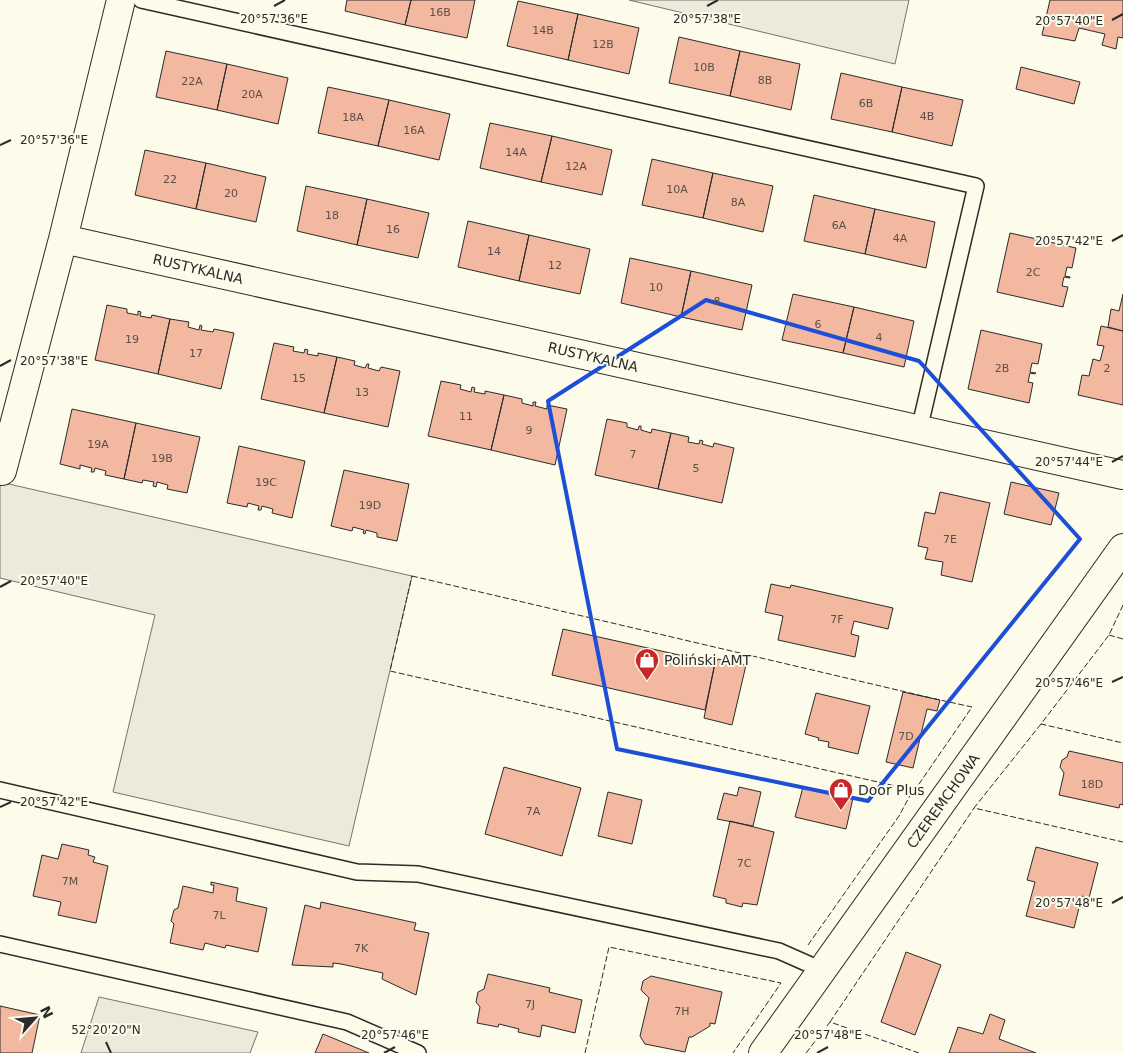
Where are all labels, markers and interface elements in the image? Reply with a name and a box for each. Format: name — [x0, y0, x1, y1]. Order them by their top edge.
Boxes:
house number: 16B — [429, 6, 451, 19]
text: 20°57'36"E — [240, 12, 308, 26]
text: 20°57'38"E — [673, 12, 741, 26]
text: 20°57'40"E — [1035, 14, 1103, 28]
house number: 14B — [532, 24, 554, 37]
house number: 12B — [592, 38, 614, 51]
house number: 10B — [693, 61, 715, 74]
house number: 8B — [758, 74, 772, 87]
house number: 22A — [181, 75, 203, 88]
house number: 20A — [241, 88, 263, 101]
house number: 6B — [859, 97, 873, 110]
house number: 4B — [920, 110, 934, 123]
house number: 18A — [342, 111, 364, 124]
house number: 16A — [403, 124, 425, 137]
text: 20°57'36"E — [20, 133, 88, 147]
house number: 14A — [505, 146, 527, 159]
house number: 12A — [565, 160, 587, 173]
house number: 22 — [163, 173, 177, 186]
house number: 10A — [666, 183, 688, 196]
house number: 20 — [224, 187, 238, 200]
house number: 8A — [731, 196, 746, 209]
house number: 18 — [325, 209, 339, 222]
house number: 6A — [832, 219, 847, 232]
house number: 16 — [386, 223, 400, 236]
house number: 4A — [893, 232, 908, 245]
text: 20°57'42"E — [1035, 234, 1103, 248]
house number: 14 — [487, 245, 501, 258]
street label: RUSTYKALNA — [151, 251, 245, 287]
house number: 12 — [548, 259, 562, 272]
house number: 2C — [1026, 266, 1041, 279]
house number: 10 — [649, 281, 663, 294]
house number: 8 — [714, 295, 721, 308]
house number: 6 — [815, 318, 822, 331]
house number: 4 — [876, 331, 883, 344]
house number: 19 — [125, 333, 139, 346]
street label: RUSTYKALNA — [546, 339, 640, 375]
house number: 17 — [189, 347, 203, 360]
text: 20°57'38"E — [20, 354, 88, 368]
house number: 2B — [995, 362, 1009, 375]
house number: 2 — [1104, 362, 1111, 375]
house number: 15 — [292, 372, 306, 385]
house number: 13 — [355, 386, 369, 399]
house number: 11 — [459, 410, 473, 423]
house number: 9 — [526, 424, 533, 437]
house number: 19A — [87, 438, 109, 451]
house number: 7 — [630, 448, 637, 461]
house number: 19B — [151, 452, 173, 465]
text: 20°57'44"E — [1035, 455, 1103, 469]
house number: 5 — [693, 462, 700, 475]
house number: 19C — [255, 476, 277, 489]
house number: 19D — [359, 499, 381, 512]
house number: 7E — [943, 533, 957, 546]
text: 20°57'40"E — [20, 574, 88, 588]
house number: 7F — [830, 613, 844, 626]
shop icon: Poliński AMT — [634, 647, 660, 681]
place label: Poliński AMT — [664, 652, 752, 668]
text: 20°57'46"E — [1035, 676, 1103, 690]
house number: 7D — [898, 730, 914, 743]
street label: CZEREMCHOWA — [903, 750, 983, 851]
shop icon: Door Plus — [828, 777, 854, 811]
house number: 18D — [1081, 778, 1103, 791]
place label: Door Plus — [858, 782, 925, 798]
text: 20°57'42"E — [20, 795, 88, 809]
house number: 7A — [526, 805, 541, 818]
house number: 7C — [737, 857, 752, 870]
house number: 7M — [62, 875, 78, 888]
text: 20°57'48"E — [1035, 896, 1103, 910]
house number: 7L — [212, 909, 226, 922]
house number: 7K — [354, 942, 369, 955]
north arrow — [10, 993, 60, 1043]
house number: 7J — [525, 998, 535, 1011]
text: N — [37, 1003, 56, 1021]
house number: 7H — [674, 1005, 690, 1018]
text: 52°20'20"N — [71, 1023, 141, 1037]
text: 20°57'46"E — [361, 1028, 429, 1042]
text: 20°57'48"E — [794, 1028, 862, 1042]

